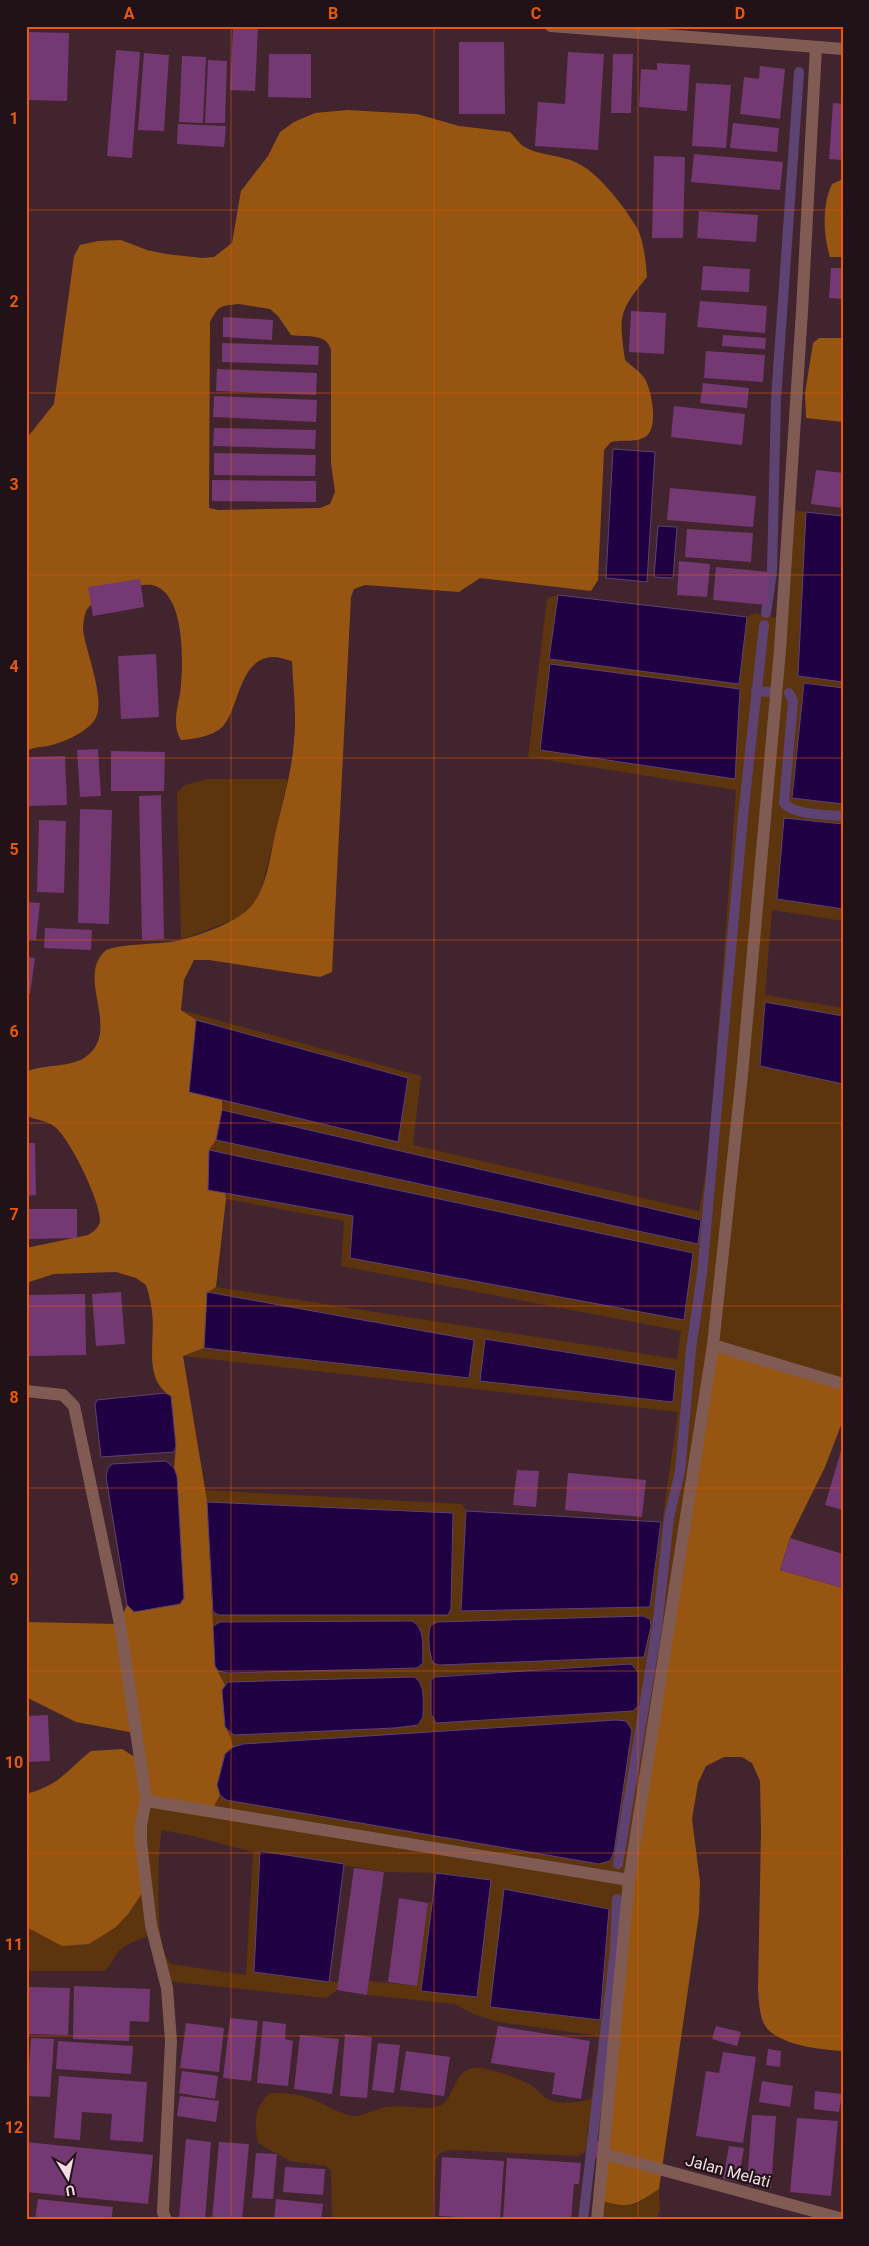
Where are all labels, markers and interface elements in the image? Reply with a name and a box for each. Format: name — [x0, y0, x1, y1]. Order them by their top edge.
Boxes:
text: A — [124, 4, 135, 23]
text: B — [328, 4, 338, 23]
text: C — [531, 4, 541, 23]
text: D — [735, 4, 745, 23]
text: 1 — [9, 109, 19, 128]
text: 2 — [9, 292, 19, 311]
text: 3 — [9, 475, 19, 494]
text: 4 — [9, 657, 19, 676]
text: 5 — [9, 840, 19, 859]
text: 6 — [9, 1022, 19, 1041]
text: 7 — [9, 1205, 19, 1224]
text: 8 — [9, 1388, 19, 1407]
text: 9 — [9, 1570, 19, 1589]
text: 10 — [5, 1753, 23, 1772]
text: 11 — [5, 1935, 23, 1954]
text: 12 — [5, 2118, 23, 2137]
street label: Jalan Melati — [683, 2151, 773, 2191]
north arrow — [42, 2154, 92, 2204]
text: U — [64, 2182, 76, 2199]

